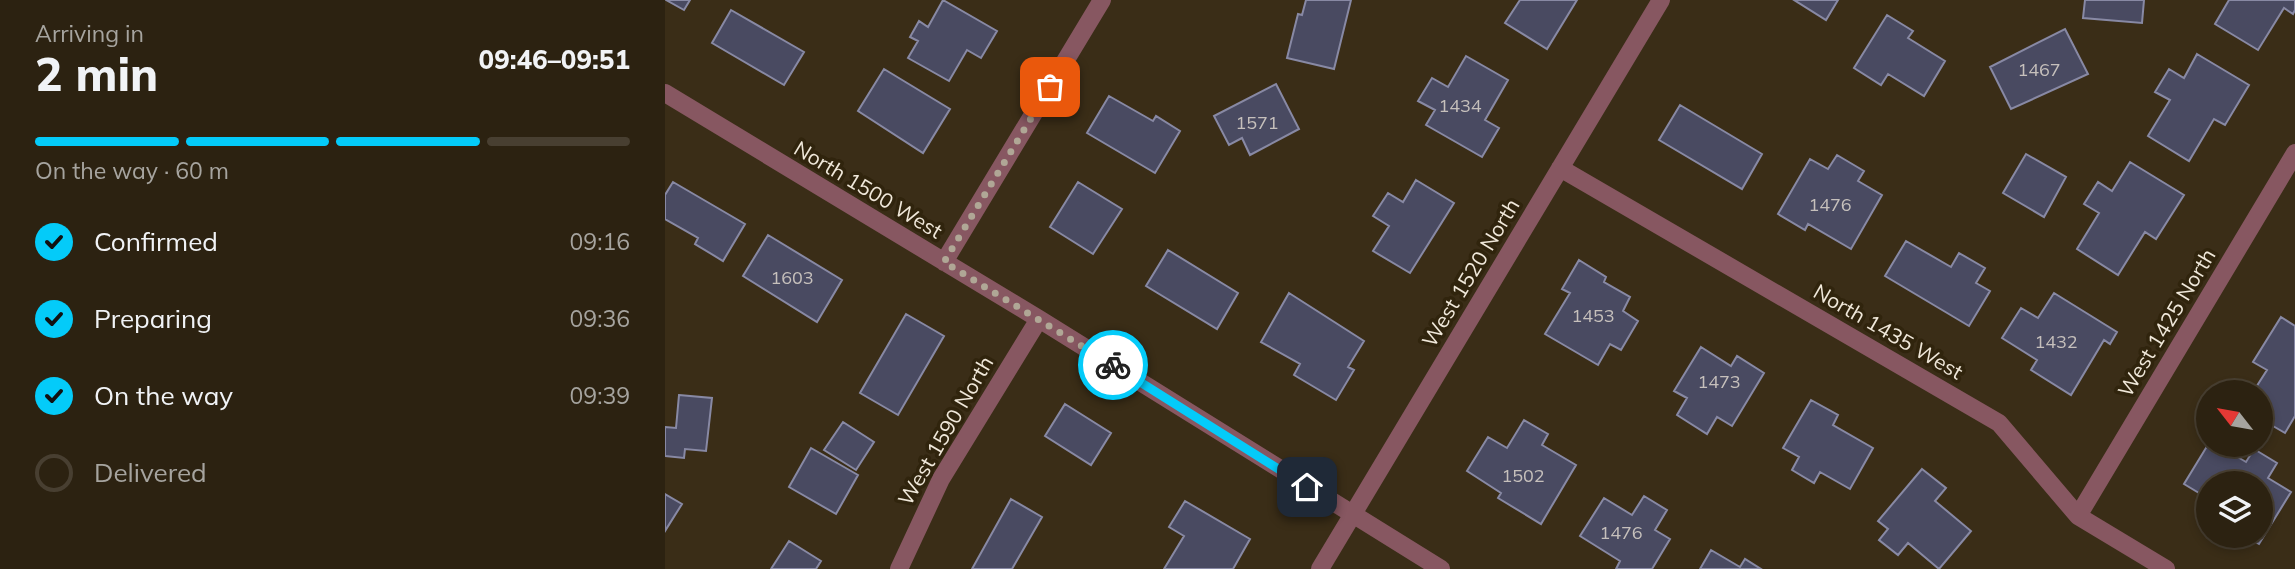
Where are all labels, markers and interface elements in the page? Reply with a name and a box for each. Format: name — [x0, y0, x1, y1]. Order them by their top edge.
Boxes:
text: Arriving in — [35, 19, 144, 48]
text: 09:46–09:51 — [479, 43, 630, 76]
text: 2 min — [35, 45, 158, 103]
pin — [1020, 57, 1080, 117]
house number: 1467 — [2017, 58, 2061, 81]
icon: bag — [1031, 68, 1069, 106]
house number: 1434 — [1438, 94, 1482, 117]
house number: 1571 — [1235, 111, 1279, 134]
street label: North 1500 West — [790, 135, 947, 244]
text: On the way · 60 m — [35, 156, 229, 185]
house number: 1476 — [1808, 193, 1852, 216]
street label: West 1520 North — [1416, 194, 1525, 351]
icon: check — [35, 223, 73, 261]
text: Confirmed — [94, 225, 218, 258]
text: 09:16 — [570, 227, 630, 256]
street label: West 1425 North — [2112, 244, 2221, 401]
house number: 1603 — [770, 266, 814, 289]
street label: North 1435 West — [1809, 278, 1968, 384]
icon: check — [35, 300, 73, 338]
text: Preparing — [94, 302, 212, 335]
text: 09:36 — [570, 304, 630, 333]
house number: 1453 — [1571, 304, 1615, 327]
courier — [1078, 330, 1148, 400]
house number: 1432 — [2034, 330, 2078, 353]
icon: bike — [1094, 346, 1132, 384]
street label: West 1590 North — [892, 351, 998, 510]
house number: 1473 — [1697, 370, 1741, 393]
icon: check — [35, 377, 73, 415]
text: On the way — [94, 379, 233, 412]
north arrow — [2196, 380, 2273, 457]
map controls — [2196, 380, 2273, 548]
text: 09:39 — [570, 381, 630, 410]
text: Delivered — [94, 456, 207, 489]
pin — [1277, 457, 1337, 517]
house number: 1502 — [1501, 464, 1545, 487]
icon: home — [1288, 468, 1326, 506]
button: layers — [2196, 471, 2273, 548]
house number: 1476 — [1599, 521, 1643, 544]

